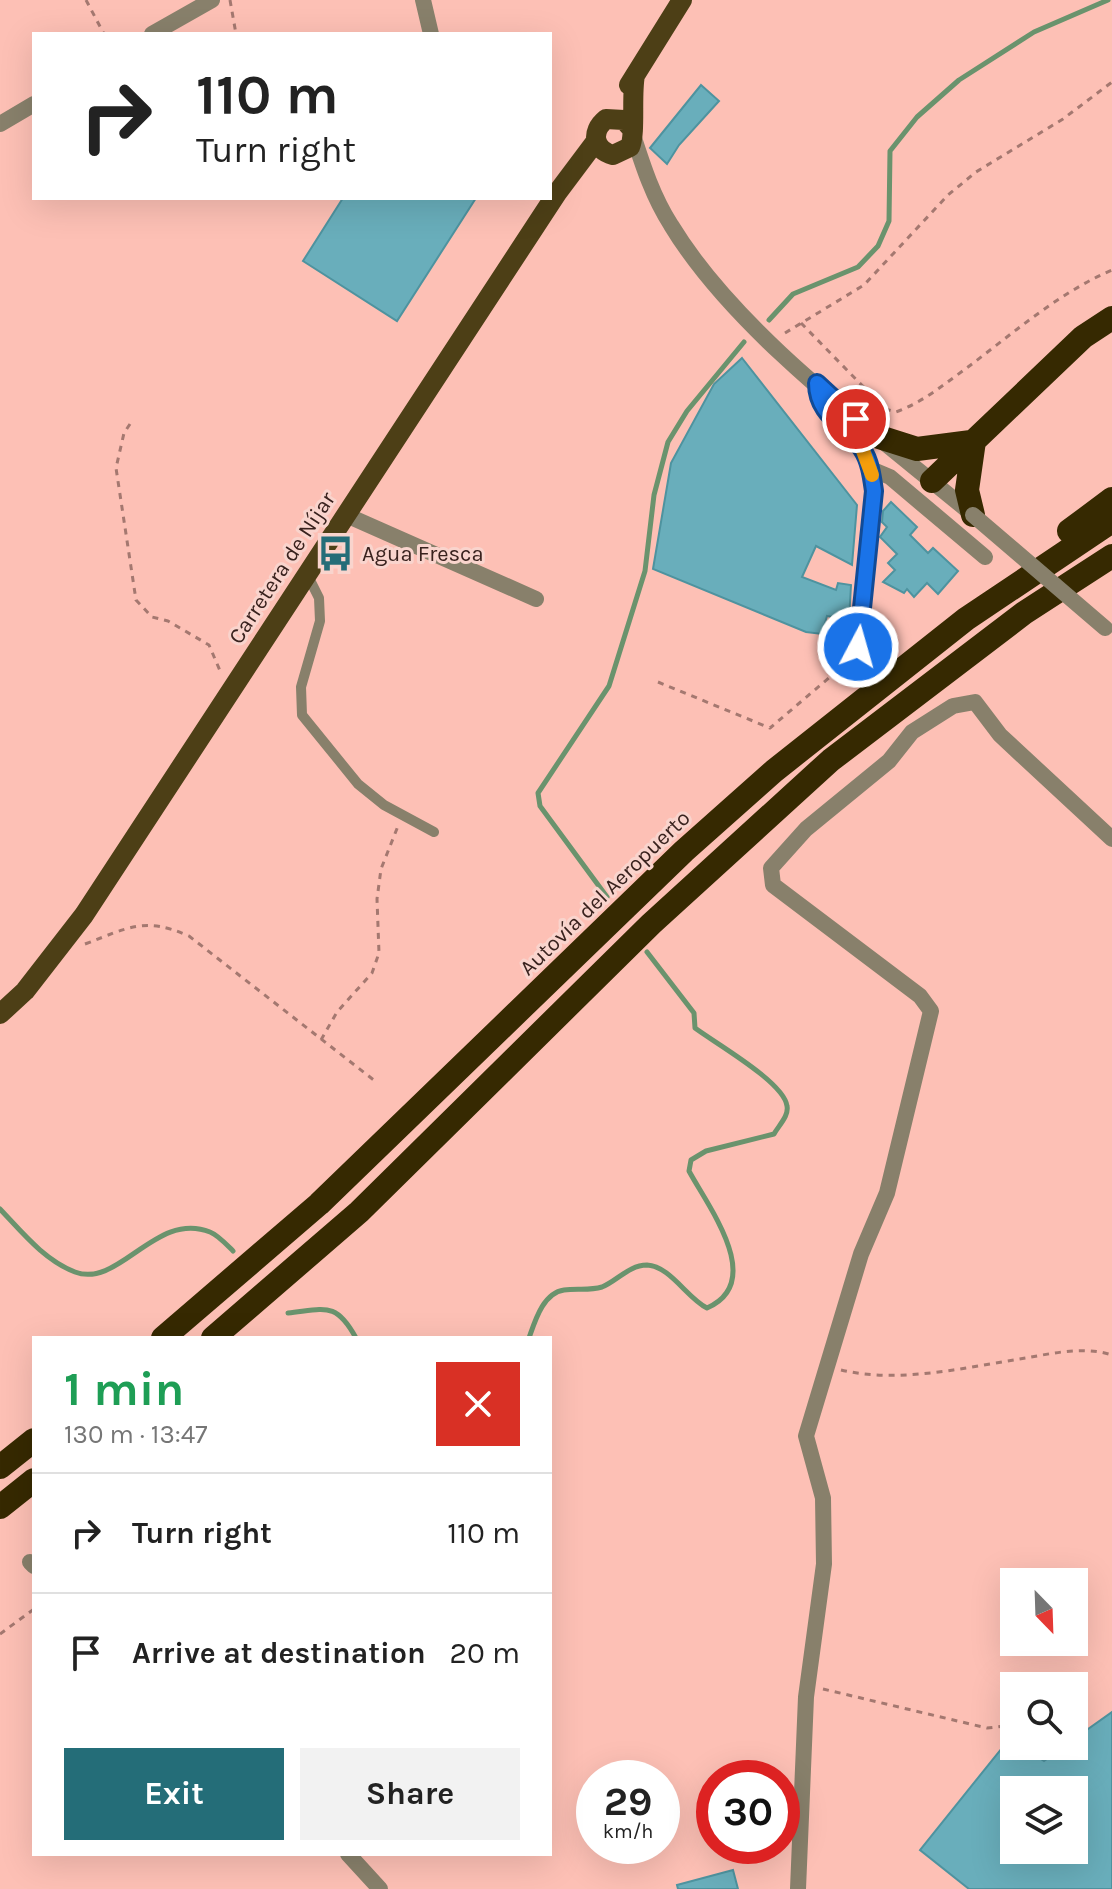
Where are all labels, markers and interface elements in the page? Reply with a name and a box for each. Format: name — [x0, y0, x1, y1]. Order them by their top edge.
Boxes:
text: 110 m — [196, 62, 339, 127]
icon: right — [64, 64, 168, 168]
text: Turn right — [196, 129, 356, 171]
pin — [822, 385, 890, 453]
icon: arrive — [834, 397, 878, 441]
street label: Carretera de Níjar — [223, 487, 341, 649]
bus stop icon: Agua Fresca — [317, 535, 355, 573]
place label: Agua Fresca — [362, 541, 484, 567]
position arrow — [816, 605, 900, 689]
street label: Autovía del Aeropuerto — [514, 805, 696, 981]
text: 1 min — [64, 1361, 184, 1417]
button: close — [436, 1362, 520, 1446]
text: 130 m · 13:47 — [64, 1419, 208, 1450]
icon: right — [64, 1511, 108, 1555]
text: Turn right — [132, 1515, 272, 1551]
text: 110 m — [447, 1515, 520, 1551]
north arrow — [1000, 1568, 1088, 1656]
map controls — [1000, 1568, 1088, 1864]
icon: arrive — [64, 1631, 108, 1675]
text: Arrive at destination — [132, 1635, 426, 1671]
text: 20 m — [450, 1635, 520, 1671]
button: search — [1000, 1672, 1088, 1760]
button: Exit — [64, 1748, 284, 1840]
button: Share — [300, 1748, 520, 1840]
speed limit sign: 30 — [696, 1760, 800, 1864]
button: layers — [1000, 1776, 1088, 1864]
text: 29 — [604, 1778, 652, 1825]
text: km/h — [603, 1820, 653, 1843]

